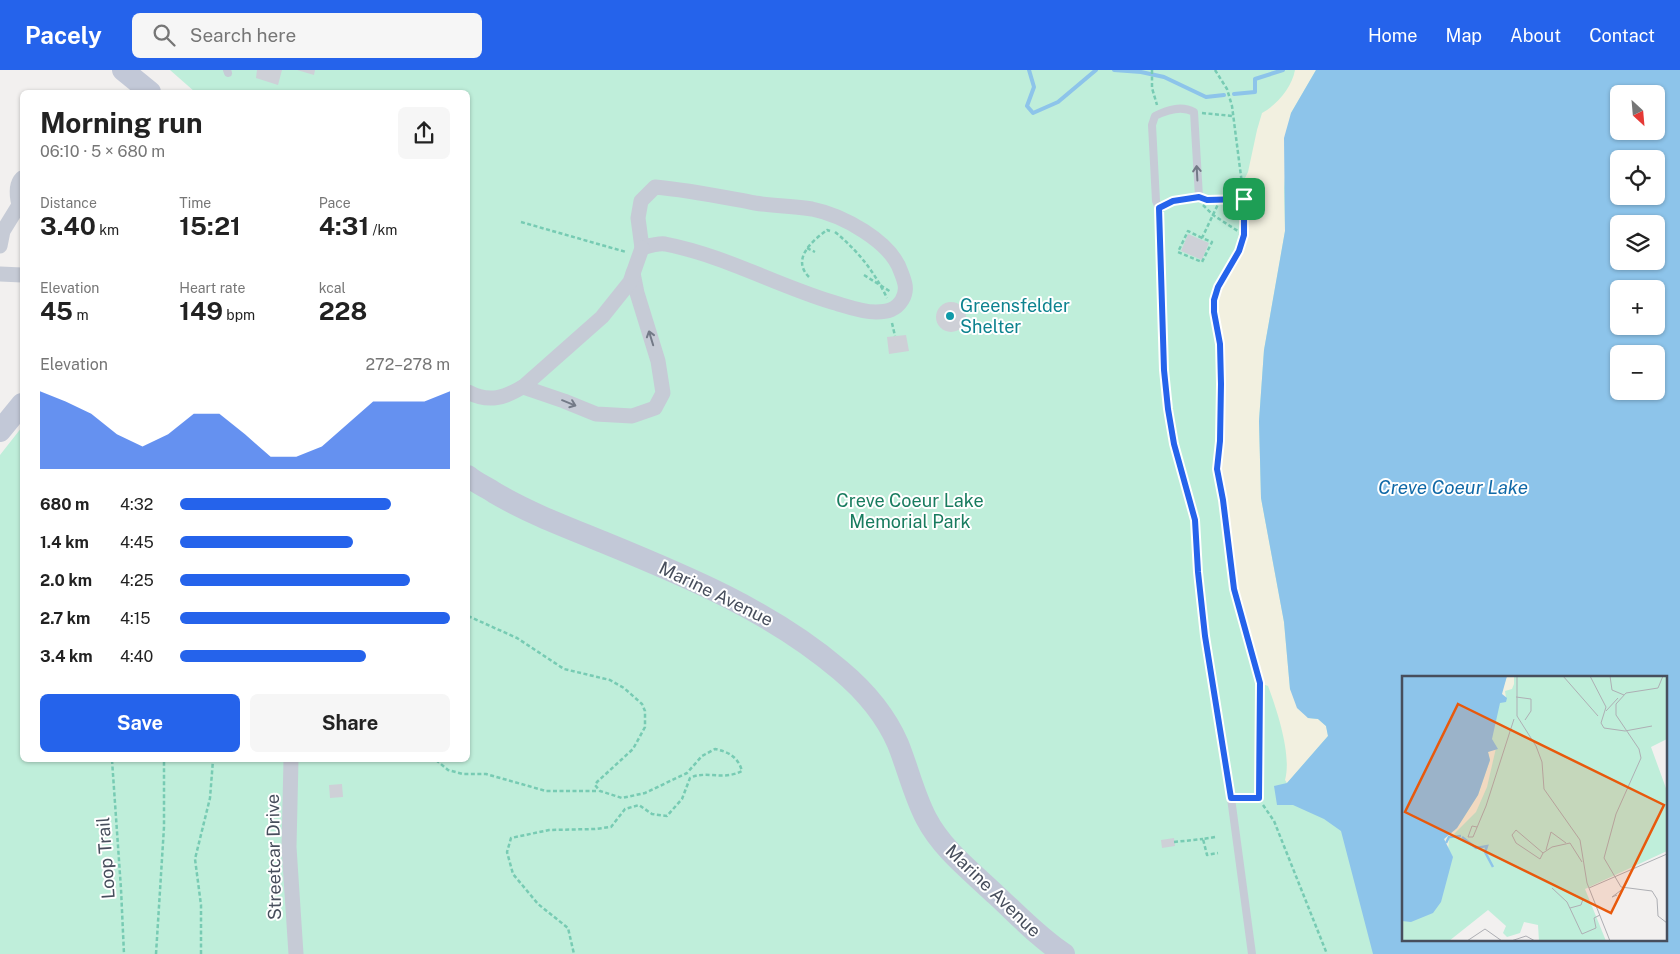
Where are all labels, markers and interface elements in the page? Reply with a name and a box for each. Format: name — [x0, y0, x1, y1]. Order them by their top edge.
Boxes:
search box — [132, 13, 482, 58]
text: Pacely — [25, 21, 102, 49]
icon: search — [150, 21, 178, 49]
text: Search here — [190, 24, 296, 46]
text: Home — [1368, 25, 1418, 46]
text: Map — [1446, 25, 1482, 46]
text: About — [1510, 25, 1561, 46]
text: Contact — [1589, 25, 1655, 46]
north arrow — [1610, 85, 1665, 140]
map controls — [1610, 85, 1665, 400]
text: Morning run — [40, 106, 203, 139]
button: share — [398, 107, 450, 159]
text: 06:10 · 5 × 680 m — [40, 142, 165, 161]
button: locate — [1610, 150, 1665, 205]
one-way arrow — [1193, 166, 1202, 182]
pin — [1223, 178, 1265, 220]
icon: arrive — [1230, 185, 1258, 213]
text: Distance — [40, 195, 97, 211]
text: Time — [179, 195, 211, 211]
text: Pace — [319, 195, 351, 211]
text: 3.40 — [40, 211, 96, 241]
text: 15:21 — [179, 211, 241, 241]
text: 4:31 — [319, 211, 369, 241]
button: layers — [1610, 215, 1665, 270]
text: km — [96, 222, 119, 238]
text: /km — [369, 222, 397, 238]
text: Elevation — [40, 280, 99, 296]
text: Heart rate — [179, 280, 246, 296]
text: kcal — [319, 280, 346, 296]
button: + — [1610, 280, 1665, 335]
place label: Greensfelder Shelter — [960, 295, 1070, 337]
text: 45 — [40, 296, 73, 326]
text: 149 — [179, 296, 223, 326]
text: 228 — [319, 296, 367, 326]
text: m — [73, 307, 89, 323]
text: bpm — [223, 307, 255, 323]
marker: Greensfelder Shelter — [944, 310, 956, 322]
one-way arrow — [646, 330, 656, 346]
button: − — [1610, 345, 1665, 400]
text: Elevation — [40, 355, 108, 374]
text: 272–278 m — [365, 355, 450, 374]
one-way arrow — [561, 399, 576, 408]
water label: Creve Coeur Lake — [1378, 476, 1528, 498]
park label: Creve Coeur Lake Memorial Park — [836, 490, 984, 532]
text: 680 m — [40, 495, 89, 514]
text: 4:32 — [120, 495, 153, 514]
text: 1.4 km — [40, 533, 89, 552]
text: 4:45 — [120, 533, 154, 552]
street label: Marine Avenue — [656, 557, 777, 630]
text: 2.0 km — [40, 571, 92, 590]
text: 4:25 — [120, 571, 154, 590]
text: 2.7 km — [40, 609, 90, 628]
text: 4:15 — [120, 609, 150, 628]
text: 3.4 km — [40, 647, 93, 666]
text: 4:40 — [120, 647, 153, 666]
inset map — [1402, 676, 1668, 942]
button: Save — [40, 694, 240, 752]
button: Share — [250, 694, 450, 752]
street label: Streetcar Drive — [262, 794, 285, 920]
street label: Loop Trail — [92, 816, 119, 900]
street label: Marine Avenue — [941, 840, 1045, 941]

